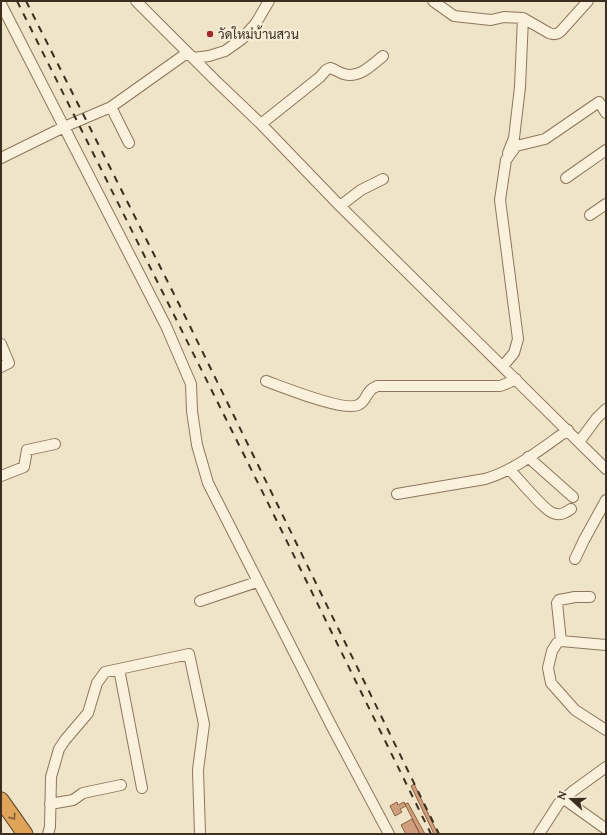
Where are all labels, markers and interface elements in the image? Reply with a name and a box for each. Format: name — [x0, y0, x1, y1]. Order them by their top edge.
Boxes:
place label: วัดใหม่บ้านสวน — [218, 25, 299, 43]
marker: วัดใหม่บ้านสวน — [205, 29, 215, 39]
north arrow — [551, 779, 591, 819]
text: N — [554, 788, 570, 802]
one-way arrow — [8, 813, 16, 820]

